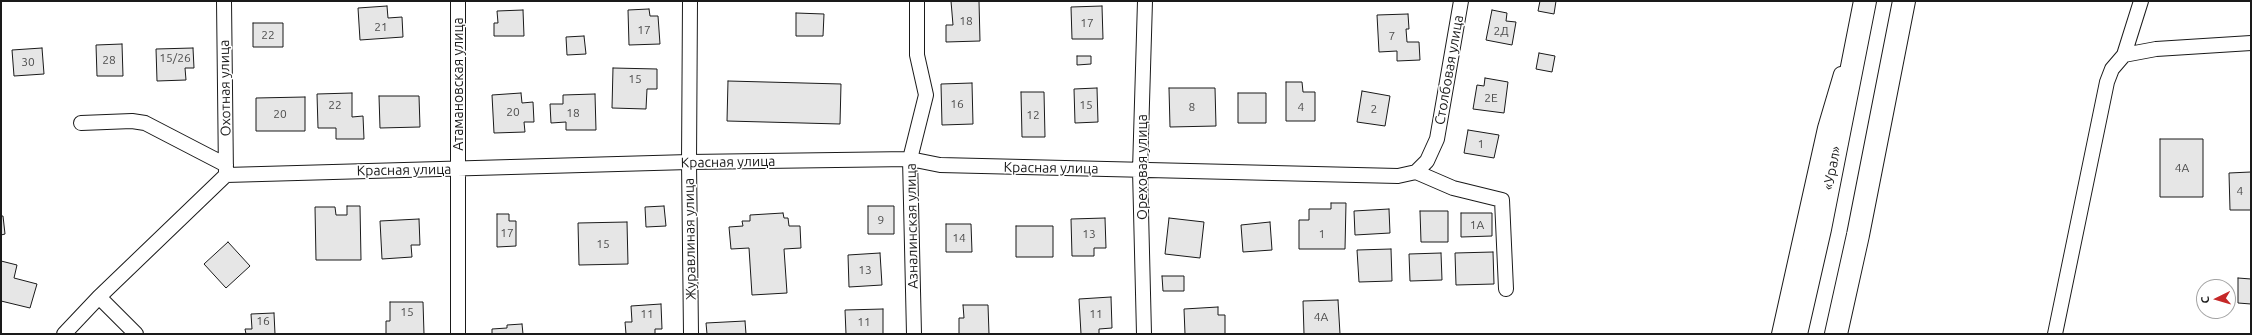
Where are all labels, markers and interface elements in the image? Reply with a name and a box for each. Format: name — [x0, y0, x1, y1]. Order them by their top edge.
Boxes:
house number: 18 — [959, 14, 973, 28]
street label: Столбовая улица — [1431, 14, 1467, 126]
house number: 17 — [1080, 16, 1094, 30]
street label: Атамановская улица — [450, 17, 466, 151]
house number: 21 — [374, 20, 388, 34]
house number: 17 — [637, 23, 651, 37]
house number: 2Д — [1493, 24, 1509, 38]
house number: 22 — [261, 28, 275, 42]
house number: 7 — [1389, 29, 1395, 43]
street label: Охотная улица — [216, 40, 234, 136]
house number: 15/26 — [159, 51, 191, 65]
house number: 28 — [102, 53, 116, 67]
house number: 30 — [21, 55, 35, 69]
house number: 15 — [628, 72, 642, 86]
house number: 2Е — [1484, 91, 1498, 105]
house number: 16 — [950, 97, 964, 111]
house number: 22 — [328, 98, 342, 112]
house number: 15 — [1079, 98, 1093, 112]
house number: 8 — [1189, 100, 1195, 114]
house number: 4 — [1298, 100, 1304, 114]
house number: 2 — [1371, 102, 1377, 116]
house number: 20 — [506, 105, 520, 119]
house number: 18 — [566, 106, 580, 120]
house number: 20 — [273, 107, 287, 121]
house number: 12 — [1026, 108, 1040, 122]
street label: Ореховая улица — [1134, 114, 1150, 220]
house number: 1 — [1478, 137, 1484, 151]
street label: «Урал» — [1820, 145, 1844, 191]
street label: Красная улица — [680, 153, 776, 171]
street label: Красная улица — [1003, 159, 1099, 177]
street label: Красная улица — [356, 161, 452, 179]
house number: 4А — [2175, 161, 2189, 175]
street label: Азналинская улица — [903, 163, 921, 289]
street label: Журавлиная улица — [681, 178, 699, 300]
house number: 4 — [2237, 184, 2243, 198]
house number: 9 — [878, 213, 884, 227]
house number: 1А — [1470, 218, 1484, 232]
house number: 17 — [500, 226, 514, 240]
house number: 13 — [1082, 227, 1096, 241]
house number: 1 — [1319, 227, 1325, 241]
house number: 14 — [952, 231, 966, 245]
house number: 15 — [596, 237, 610, 251]
house number: 13 — [858, 263, 872, 277]
north arrow — [2196, 279, 2236, 319]
text: С — [2199, 296, 2211, 304]
house number: 15 — [400, 305, 414, 319]
house number: 11 — [640, 307, 654, 321]
house number: 11 — [1089, 307, 1103, 321]
house number: 4А — [1314, 310, 1328, 324]
house number: 16 — [256, 314, 270, 328]
house number: 11 — [857, 315, 871, 329]

